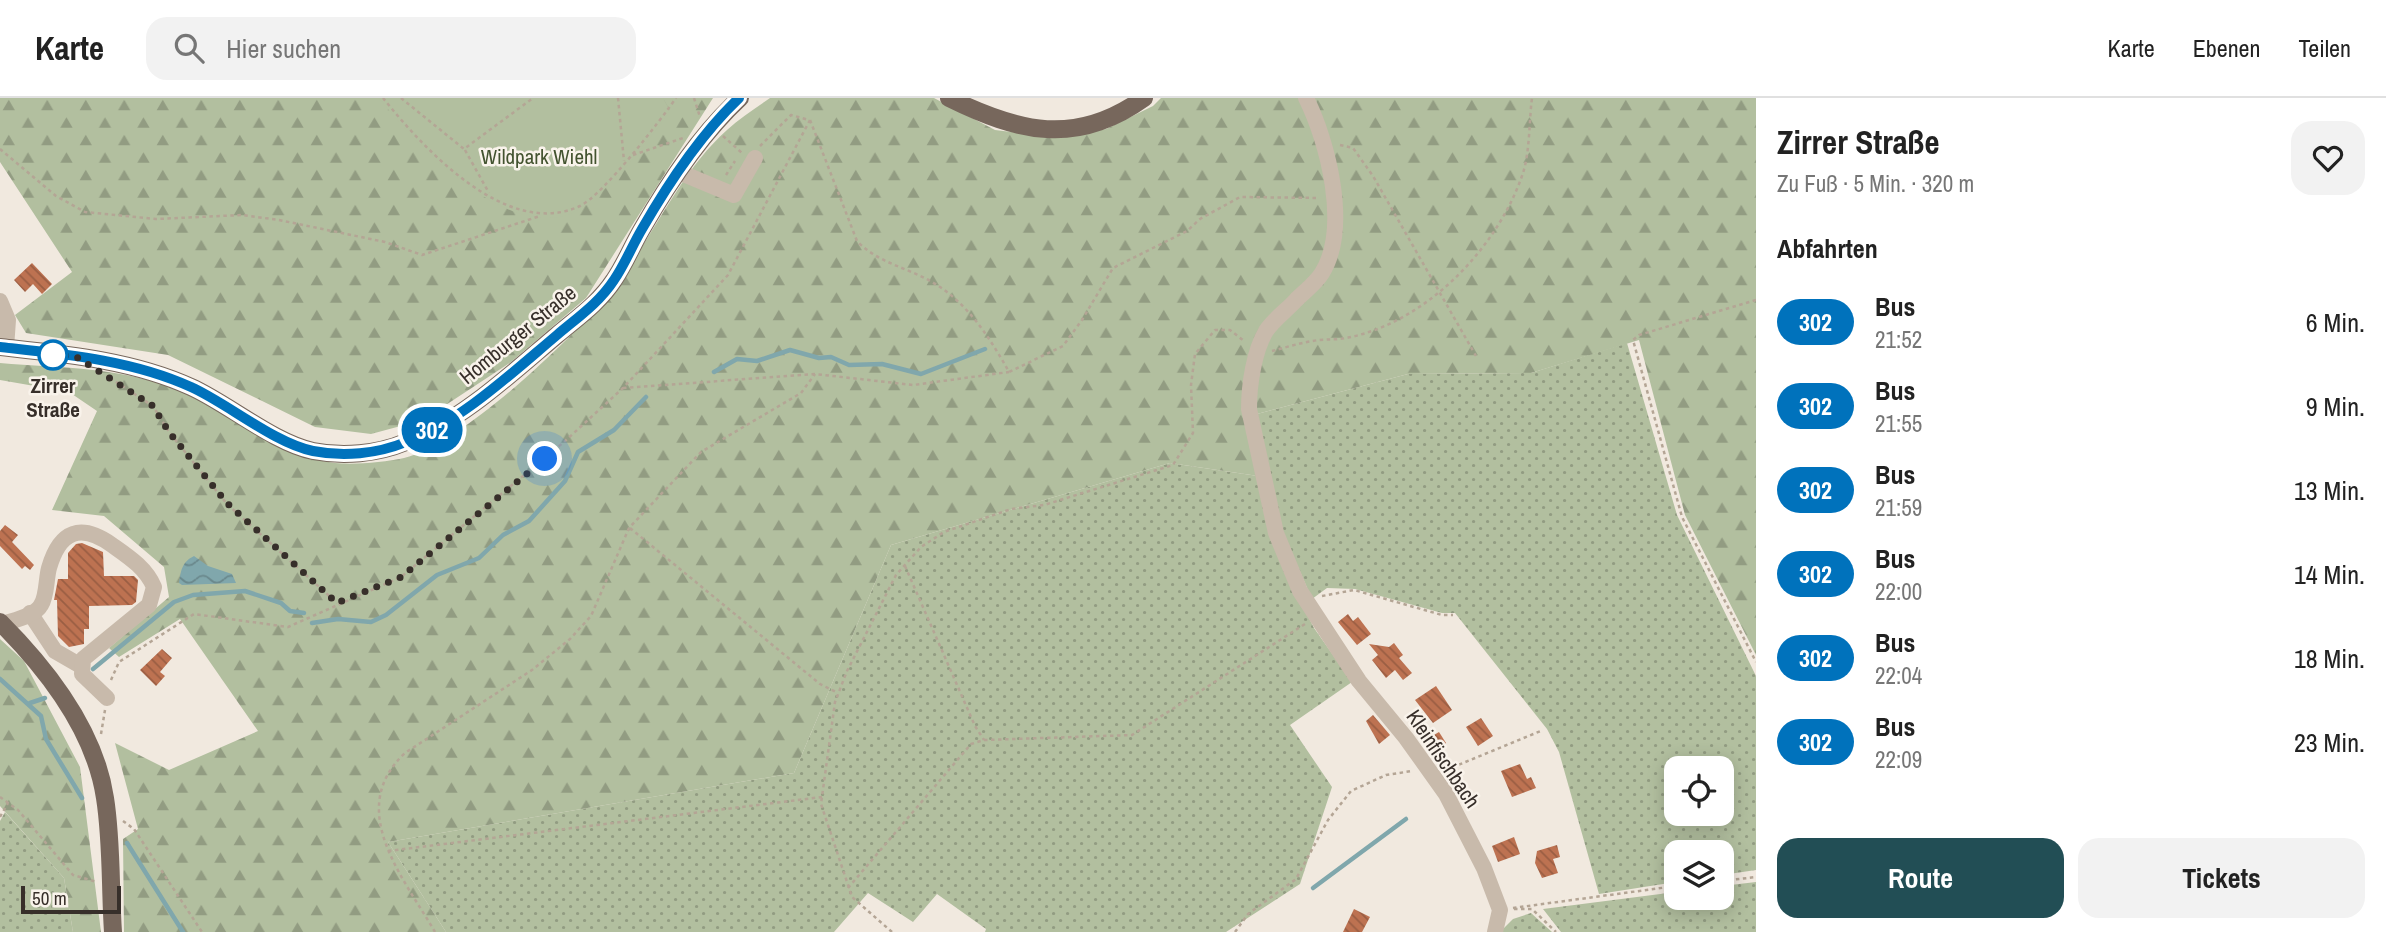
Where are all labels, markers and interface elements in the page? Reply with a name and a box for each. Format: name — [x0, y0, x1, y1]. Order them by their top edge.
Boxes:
search box — [146, 17, 636, 80]
text: Karte — [35, 26, 104, 70]
icon: search — [170, 29, 208, 67]
text: Hier suchen — [226, 31, 341, 66]
text: Karte — [2108, 32, 2155, 64]
text: Ebenen — [2193, 32, 2260, 64]
text: Teilen — [2298, 32, 2351, 64]
text: Zirrer Straße — [1777, 120, 1939, 164]
button: heart — [2291, 121, 2365, 195]
park label: Wildpark Wiehl — [481, 142, 597, 171]
text: Zu Fuß · 5 Min. · 320 m — [1777, 168, 1974, 199]
text: Abfahrten — [1777, 231, 1878, 266]
street label: Homburger Straße — [453, 278, 582, 391]
text: Bus — [1875, 289, 1915, 324]
text: 6 Min. — [2306, 305, 2365, 340]
text: 302 — [1799, 306, 1832, 338]
text: 21:52 — [1875, 324, 1922, 355]
marker: Zirrer Straße — [38, 340, 68, 370]
place label: Zirrer Straße — [26, 371, 80, 424]
text: Bus — [1875, 373, 1915, 408]
text: 9 Min. — [2306, 389, 2365, 424]
text: 302 — [1799, 390, 1832, 422]
line badge: 302 — [392, 407, 472, 453]
text: 21:55 — [1875, 408, 1922, 439]
text: 302 — [416, 414, 448, 446]
your location — [527, 441, 562, 476]
text: Bus — [1875, 457, 1915, 492]
text: 13 Min. — [2294, 473, 2365, 508]
text: 302 — [1799, 474, 1832, 506]
text: 21:59 — [1875, 492, 1922, 523]
text: Bus — [1875, 541, 1915, 576]
text: 14 Min. — [2294, 557, 2365, 592]
text: 302 — [1799, 558, 1832, 590]
text: 22:00 — [1875, 576, 1922, 607]
text: Bus — [1875, 625, 1915, 660]
text: 18 Min. — [2294, 641, 2365, 676]
text: 302 — [1799, 642, 1832, 674]
text: 22:04 — [1875, 660, 1922, 691]
street label: Kleinfischbach — [1400, 704, 1487, 814]
text: Bus — [1875, 709, 1915, 744]
text: 23 Min. — [2294, 725, 2365, 760]
text: 302 — [1799, 726, 1832, 758]
text: 22:09 — [1875, 744, 1922, 775]
map controls — [1664, 756, 1734, 910]
button: locate — [1664, 756, 1734, 826]
button: Route — [1777, 838, 2064, 918]
button: Tickets — [2078, 838, 2365, 918]
button: layers — [1664, 840, 1734, 910]
scale bar — [21, 883, 121, 915]
text: 50 m — [32, 885, 67, 911]

